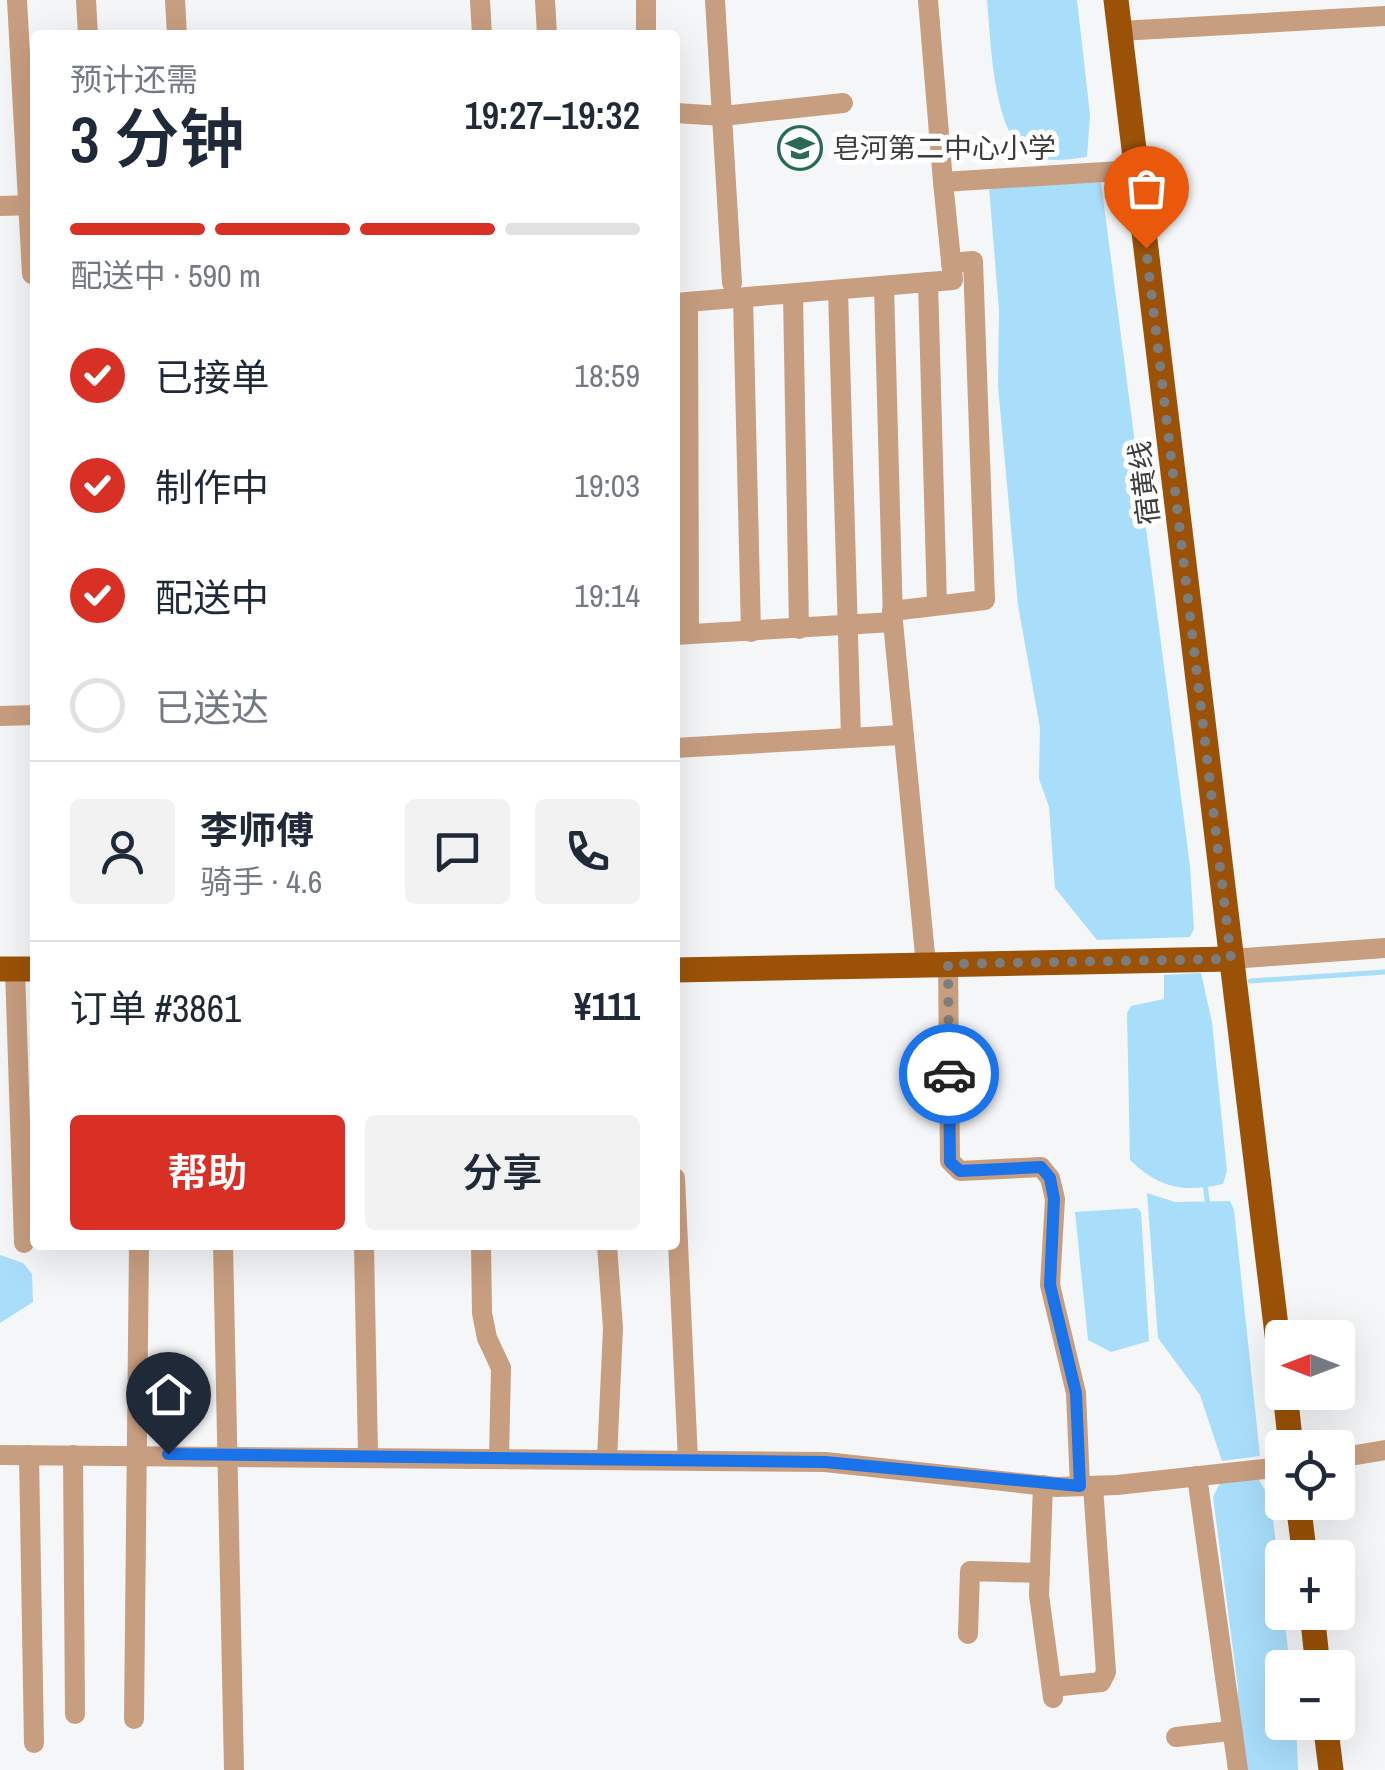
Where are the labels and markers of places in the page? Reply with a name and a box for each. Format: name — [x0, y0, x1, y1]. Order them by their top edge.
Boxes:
school or university icon: 皂河第二中心小学 — [777, 125, 823, 171]
place label: 皂河第二中心小学 — [832, 129, 1056, 167]
pin — [1104, 146, 1189, 249]
pin — [126, 1352, 211, 1455]

